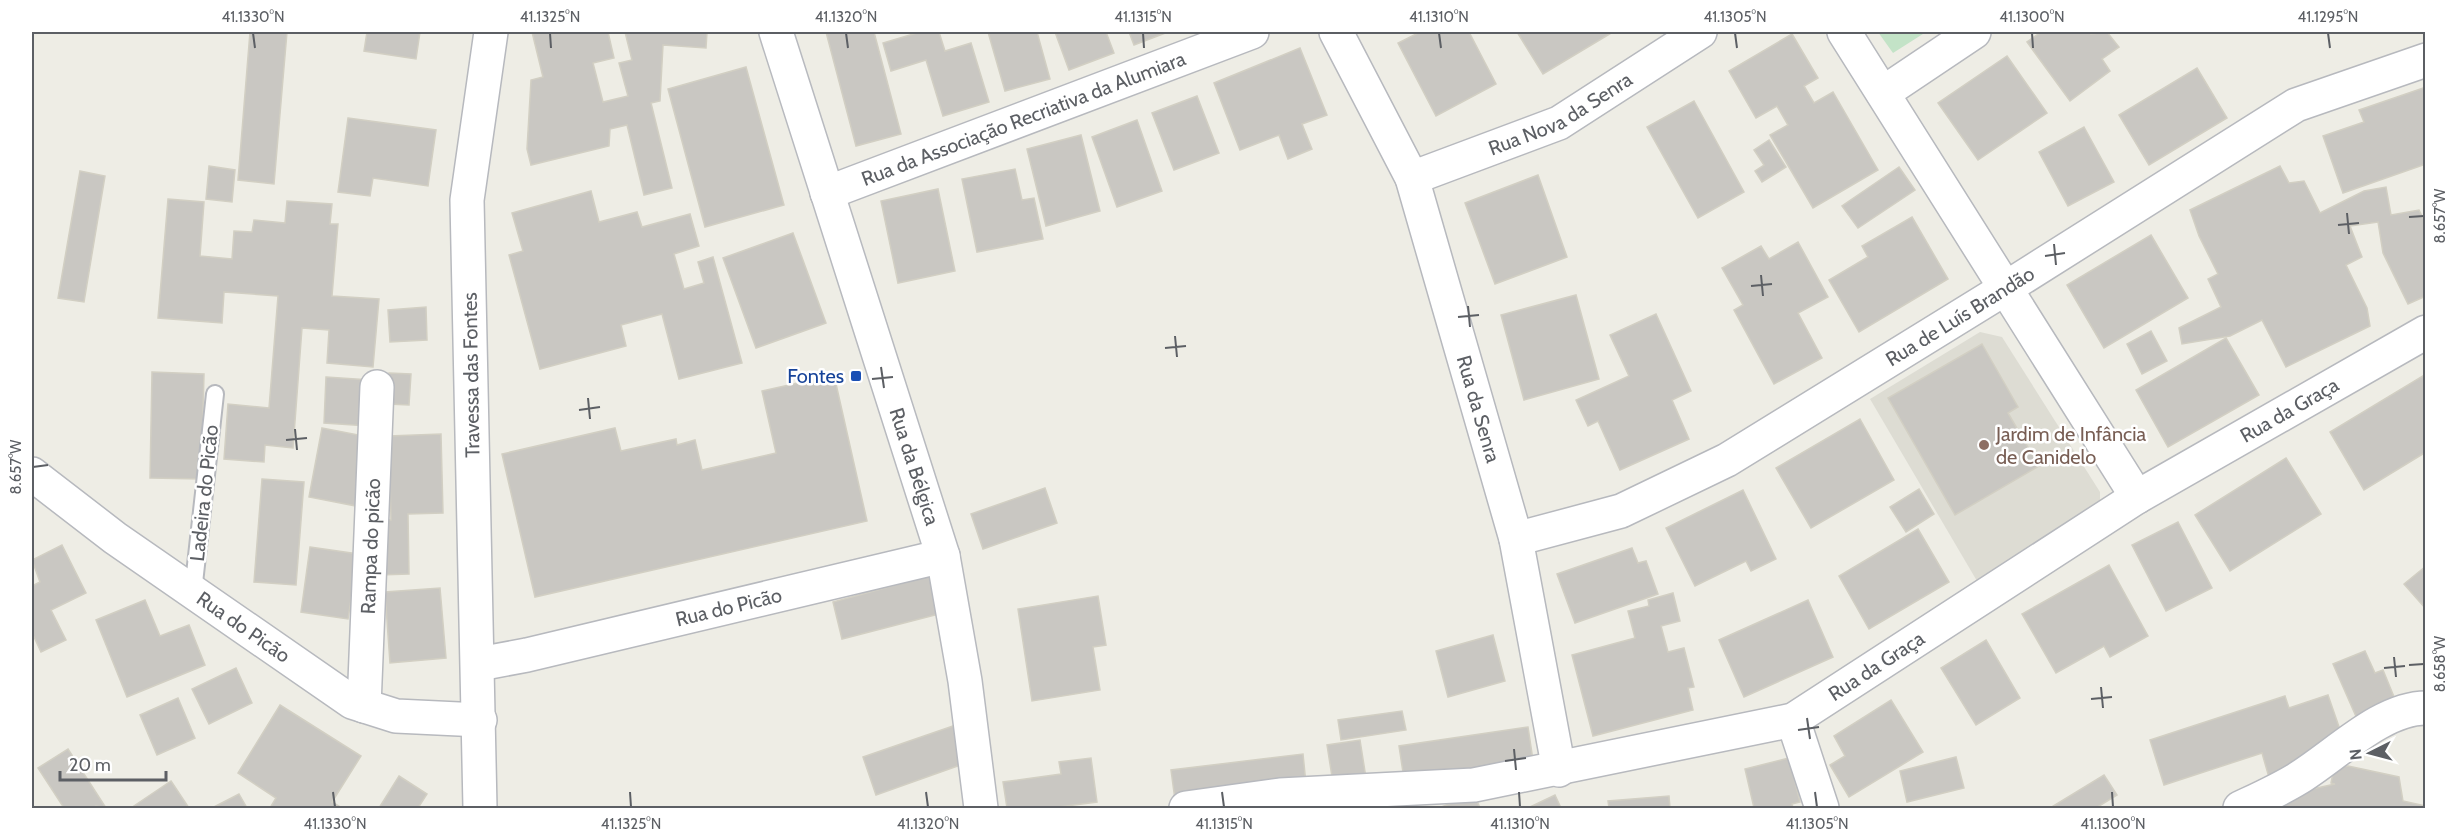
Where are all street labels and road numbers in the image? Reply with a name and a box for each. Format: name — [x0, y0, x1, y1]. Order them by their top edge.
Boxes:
street label: Rua da Associação Recriativa da Alumiara — [858, 46, 1189, 191]
street label: Rua Nova da Senra — [1485, 67, 1637, 160]
street label: Rua de Luís Brandão — [1881, 261, 2039, 371]
street label: Travessa das Fontes — [458, 292, 484, 458]
street label: Rua da Senra — [1452, 353, 1505, 466]
street label: Rua da Graça — [2236, 372, 2343, 448]
street label: Rua da Bélgica — [885, 405, 945, 529]
street label: Ladeira do Picão — [185, 423, 223, 563]
street label: Rampa do picão — [356, 478, 385, 615]
street label: Rua do Picão — [673, 583, 784, 631]
street label: Rua do Picão — [192, 586, 295, 668]
street label: Rua da Graça — [1824, 626, 1929, 706]

